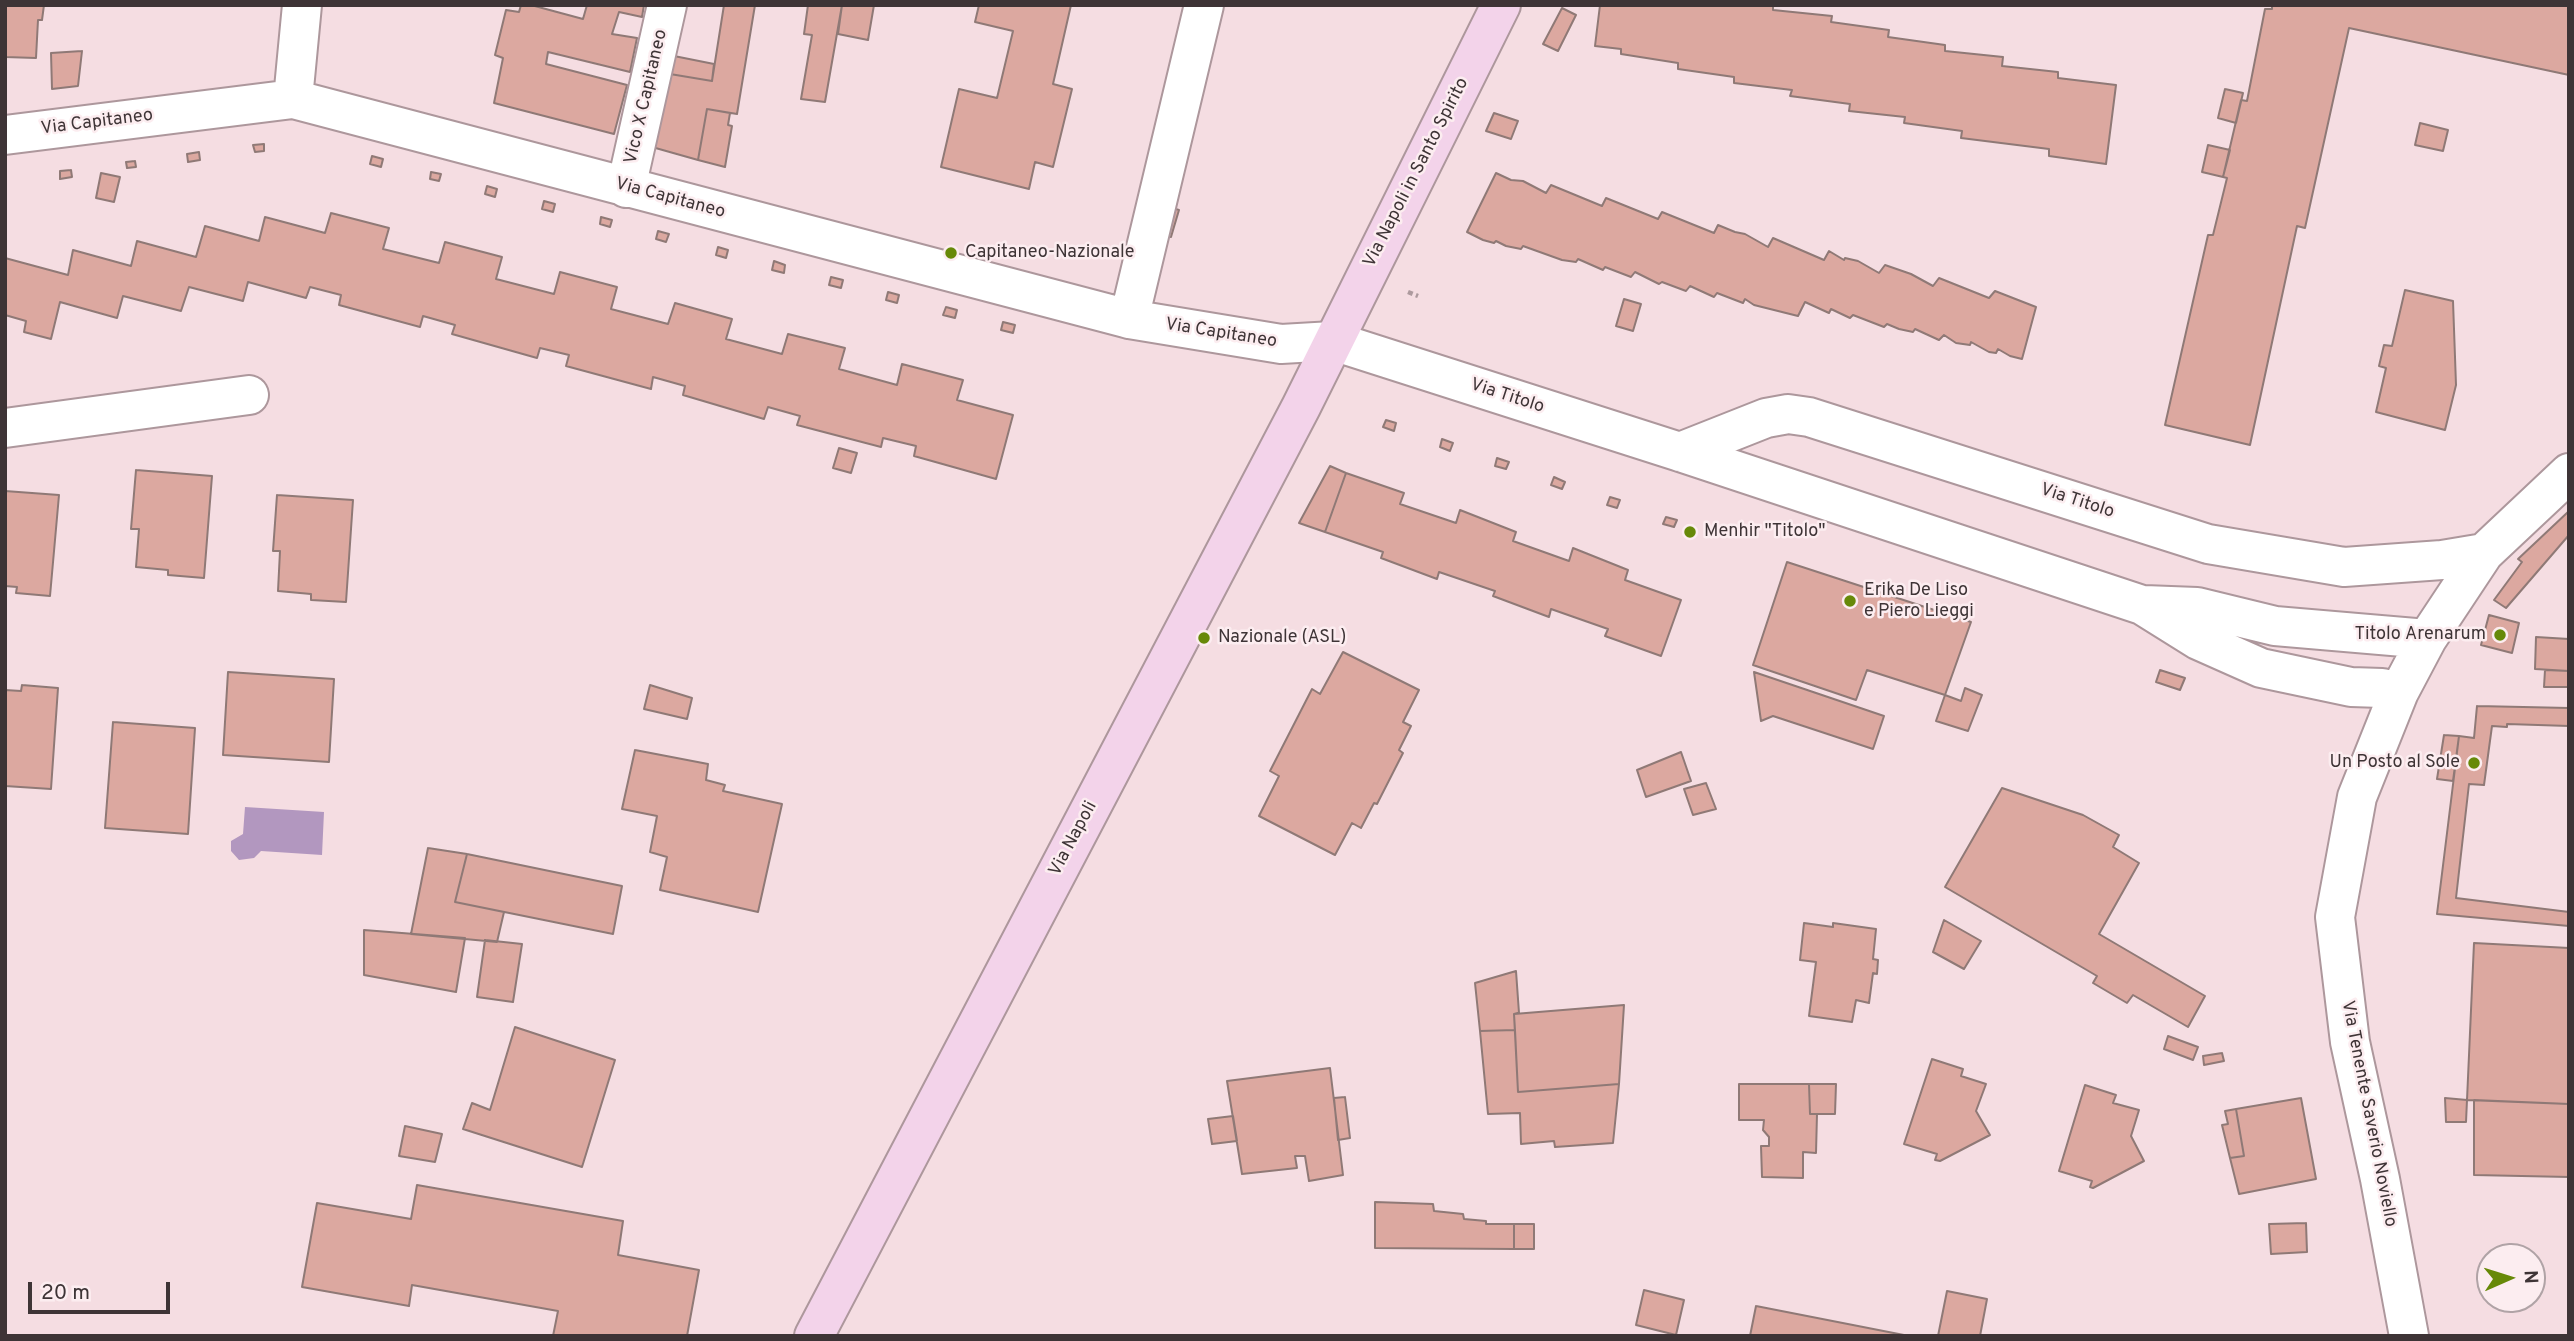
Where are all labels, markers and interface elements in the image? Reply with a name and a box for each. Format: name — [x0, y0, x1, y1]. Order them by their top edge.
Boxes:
street label: Vico X Capitaneo — [621, 27, 673, 167]
street label: Via Napoli in Santo Spirito — [1360, 75, 1474, 271]
street label: Via Capitaneo — [40, 105, 154, 141]
street label: Via Capitaneo — [613, 174, 727, 224]
place label: Capitaneo-Nazionale — [965, 242, 1134, 264]
marker: Capitaneo-Nazionale — [943, 245, 959, 261]
street label: Via Capitaneo — [1164, 315, 1278, 353]
street label: Via Titolo — [1467, 375, 1547, 419]
street label: Via Titolo — [2037, 480, 2117, 524]
place label: Menhir "Titolo" — [1704, 521, 1825, 543]
marker: Menhir "Titolo" — [1682, 524, 1698, 540]
place label: Erika De Liso e Piero Lieggi — [1864, 580, 1974, 622]
marker: Erika De Liso e Piero Lieggi — [1842, 593, 1858, 609]
place label: Titolo Arenarum — [2354, 624, 2486, 646]
place label: Nazionale (ASL) — [1218, 627, 1346, 649]
marker: Titolo Arenarum — [2492, 627, 2508, 643]
marker: Nazionale (ASL) — [1196, 630, 1212, 646]
place label: Un Posto al Sole — [2330, 752, 2460, 774]
marker: Un Posto al Sole — [2466, 755, 2482, 771]
street label: Via Napoli — [1045, 798, 1103, 880]
street label: Via Tenente Saverio Noviello — [2335, 999, 2401, 1229]
north arrow — [2476, 1243, 2546, 1313]
scale bar — [32, 1268, 173, 1312]
text: N — [2518, 1270, 2542, 1284]
text: 20 m — [41, 1280, 90, 1307]

